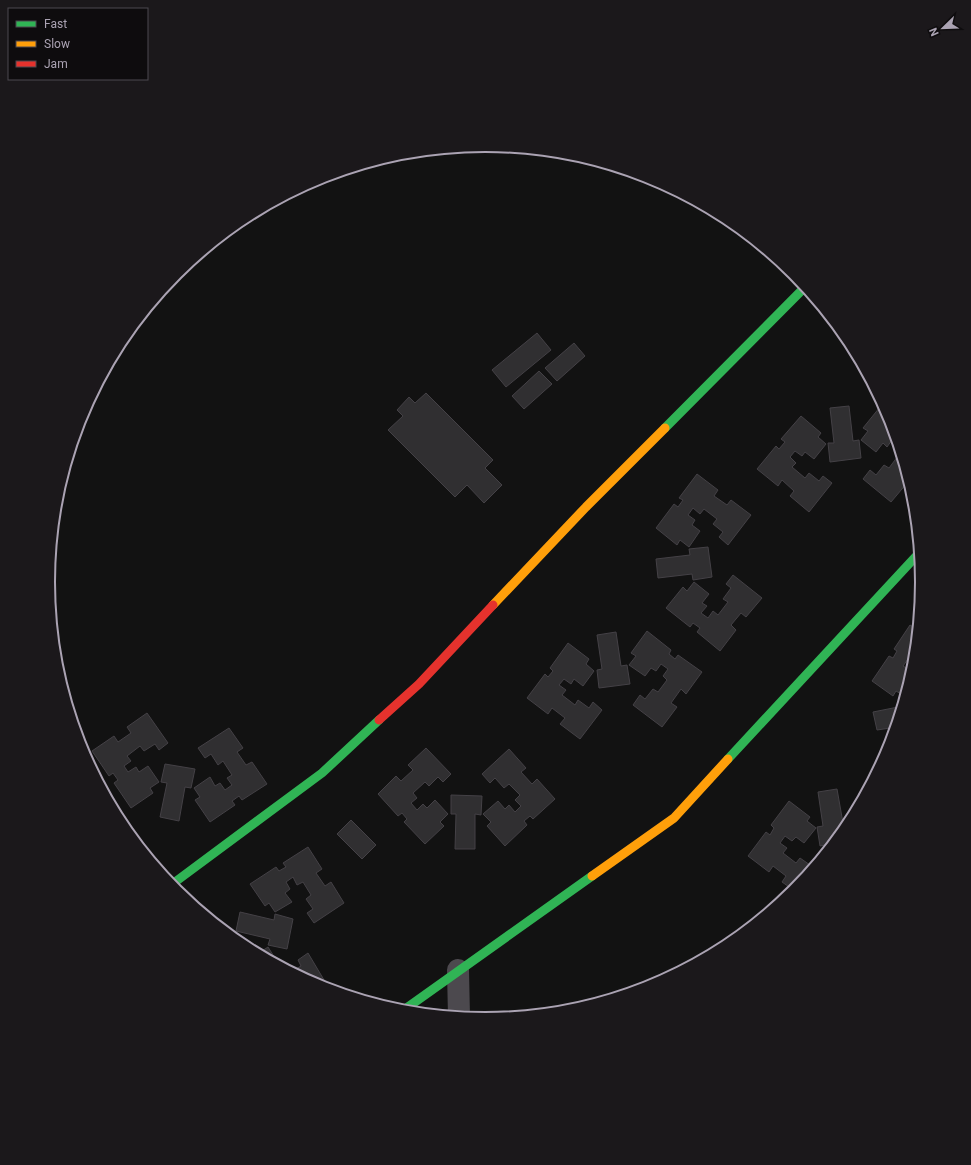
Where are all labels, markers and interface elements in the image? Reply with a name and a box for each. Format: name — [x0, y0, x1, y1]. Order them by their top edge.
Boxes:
legend — [8, 8, 148, 80]
north arrow — [923, 8, 963, 48]
text: Fast — [44, 17, 67, 31]
text: N — [927, 25, 942, 38]
text: Slow — [44, 37, 70, 51]
text: Jam — [44, 57, 68, 71]

